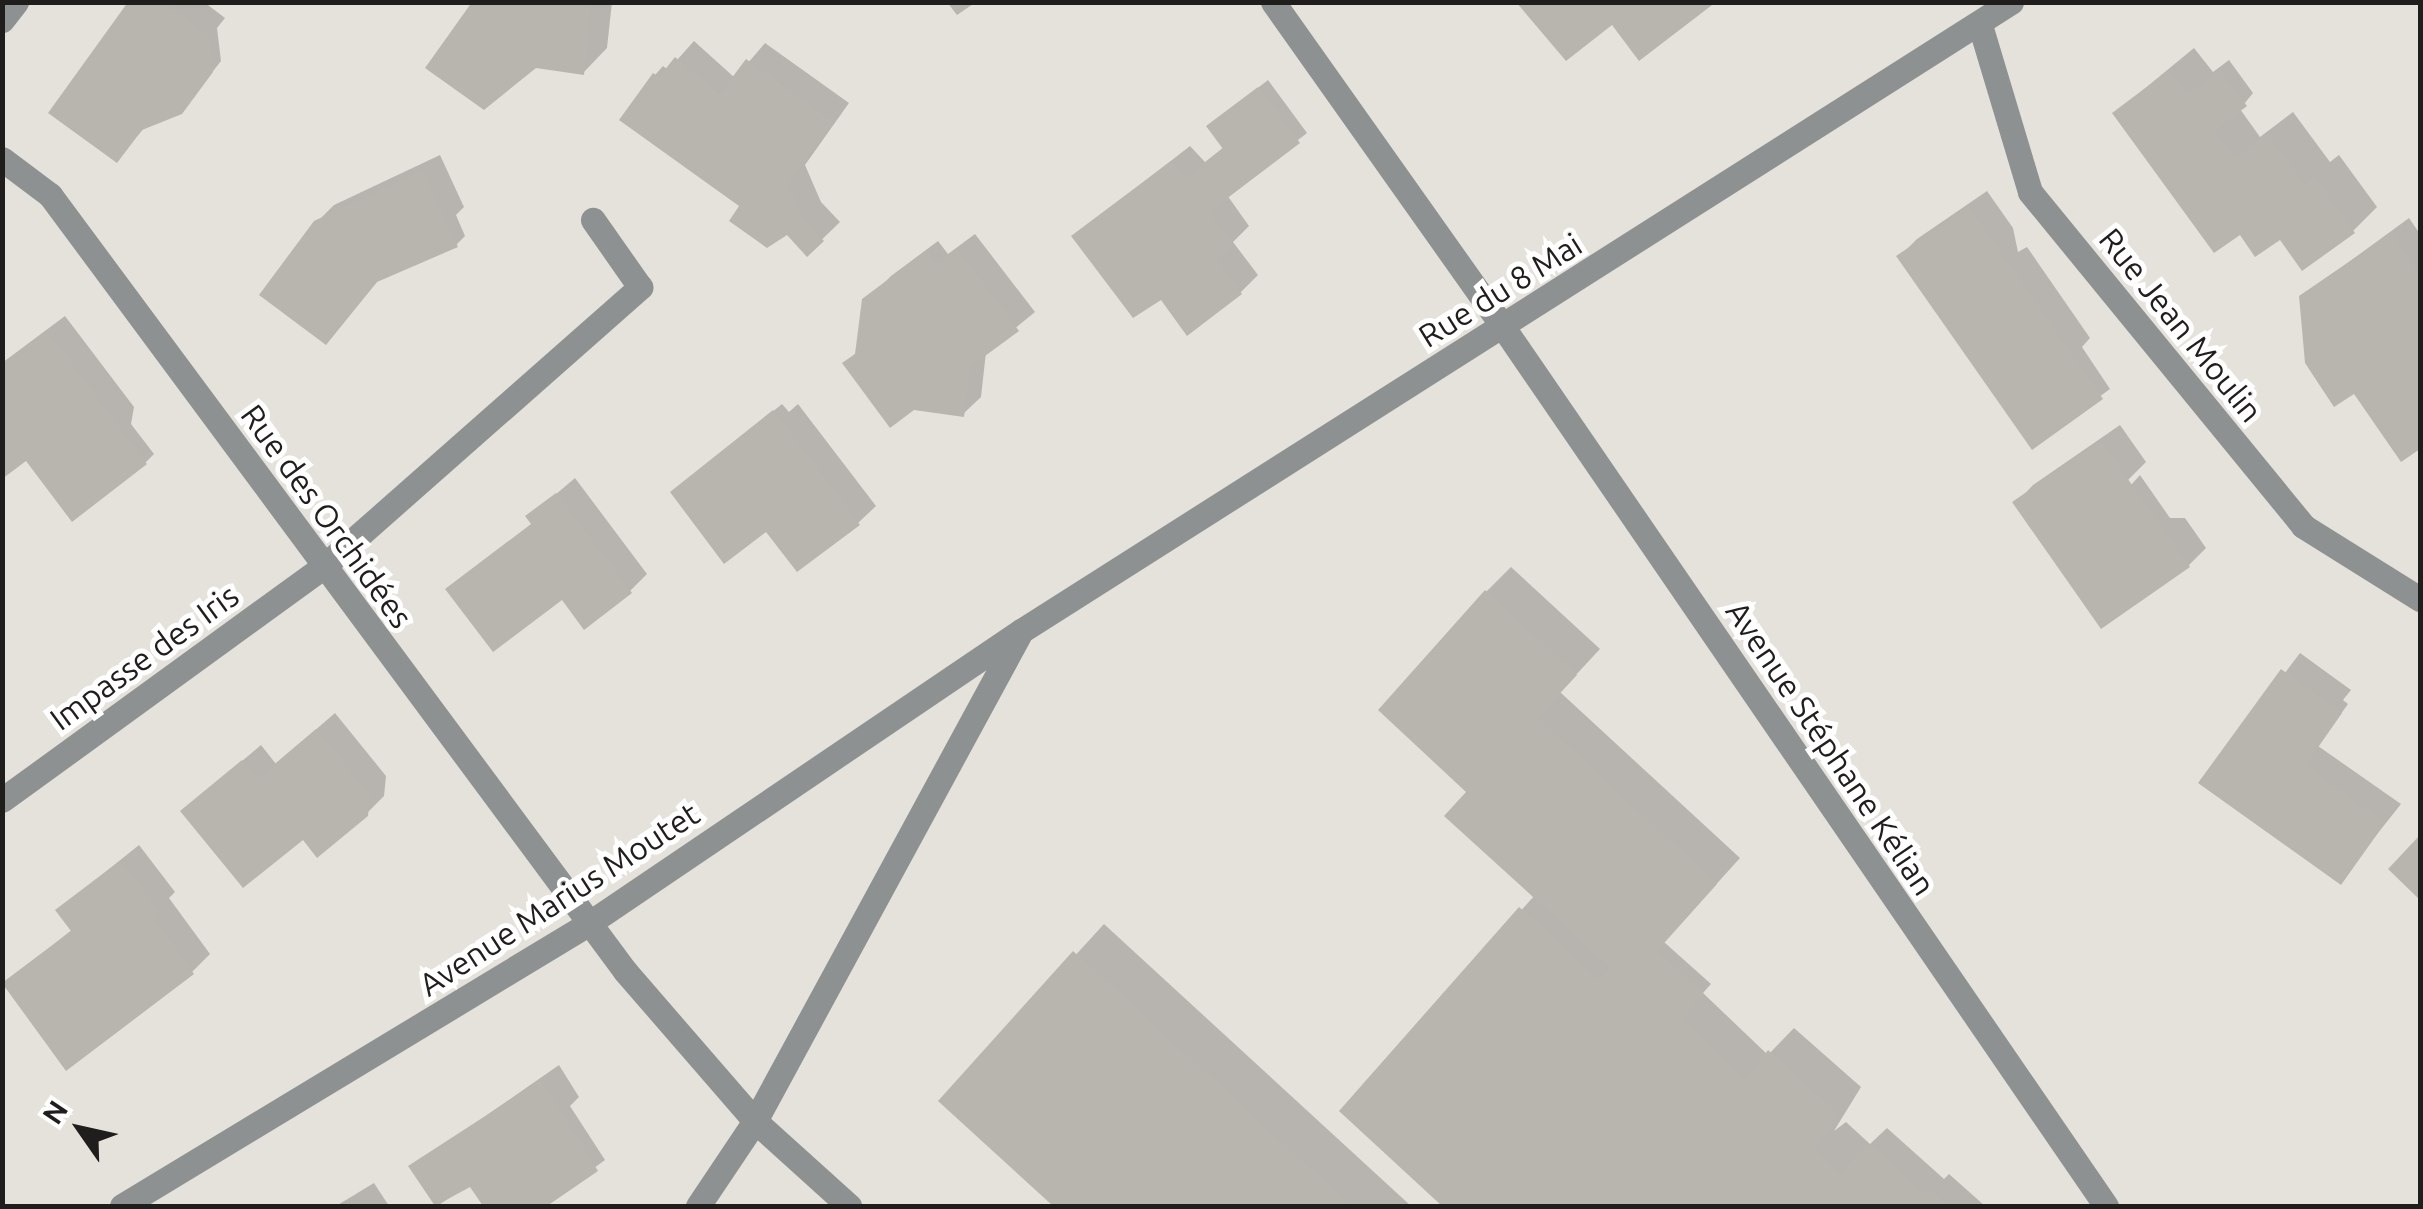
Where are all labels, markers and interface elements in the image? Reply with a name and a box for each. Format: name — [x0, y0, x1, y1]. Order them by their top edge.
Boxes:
street label: Rue Jean Moulin — [2091, 220, 2271, 430]
street label: Rue du 8 Mai — [1411, 225, 1589, 355]
street label: Rue des Orchidées — [233, 397, 421, 635]
street label: Impasse des Iris — [42, 576, 246, 738]
street label: Avenue Stéphane Kélian — [1718, 594, 1944, 902]
street label: Avenue Marius Moutet — [412, 794, 706, 1004]
north arrow — [30, 1079, 130, 1179]
text: N — [36, 1095, 73, 1129]

